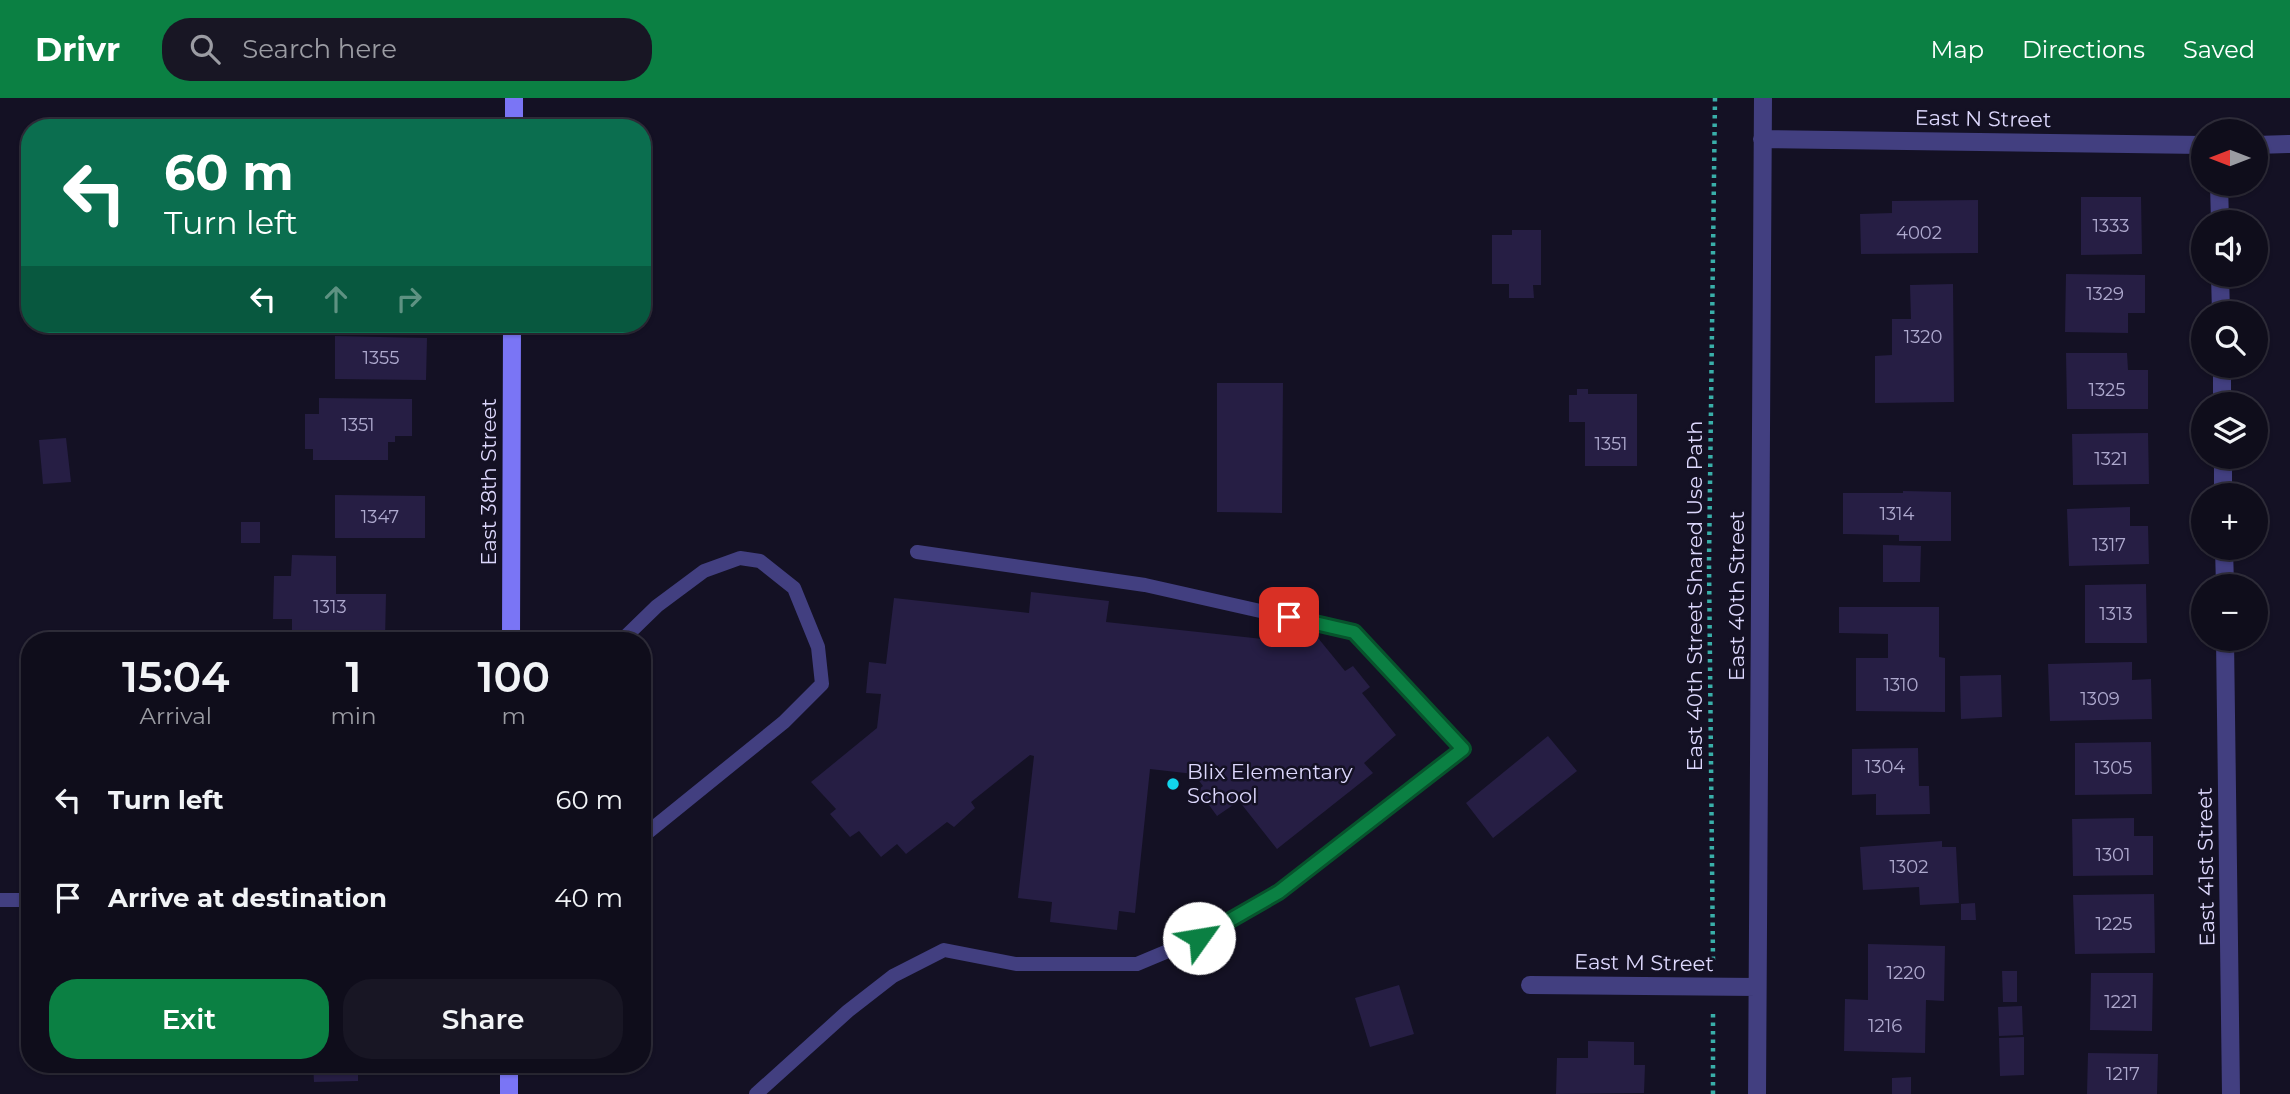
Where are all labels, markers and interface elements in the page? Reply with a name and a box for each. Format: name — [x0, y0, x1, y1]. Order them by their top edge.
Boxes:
search box — [162, 18, 652, 81]
text: Drivr — [35, 29, 120, 69]
icon: search — [186, 30, 224, 68]
text: Search here — [242, 33, 397, 65]
text: Map — [1931, 35, 1984, 64]
text: Directions — [2022, 35, 2145, 64]
text: Saved — [2183, 35, 2255, 64]
street label: East N Street — [1914, 105, 2052, 132]
north arrow — [2191, 119, 2268, 196]
map controls — [2191, 119, 2268, 651]
text: 60 m — [164, 143, 294, 202]
icon: left — [49, 147, 140, 238]
text: Turn left — [164, 203, 298, 242]
button: sound — [2191, 210, 2268, 287]
house number: 1333 — [2093, 215, 2129, 237]
house number: 4002 — [1896, 222, 1942, 244]
icon: left — [244, 280, 282, 318]
icon: ahead — [317, 280, 355, 318]
icon: right — [390, 280, 428, 318]
house number: 1329 — [2086, 283, 2124, 305]
button: search — [2191, 301, 2268, 378]
house number: 1320 — [1904, 326, 1942, 348]
house number: 1355 — [363, 347, 399, 369]
house number: 1325 — [2089, 379, 2125, 401]
button: layers — [2191, 392, 2268, 469]
street label: East 38th Street — [476, 398, 501, 566]
house number: 1351 — [341, 414, 375, 436]
street label: East 40th Street Shared Use Path — [1682, 421, 1707, 771]
house number: 1351 — [1594, 433, 1628, 455]
house number: 1321 — [2094, 448, 2128, 470]
button: + — [2191, 483, 2268, 560]
house number: 1314 — [1879, 503, 1915, 525]
house number: 1347 — [361, 506, 399, 528]
street label: East 40th Street — [1724, 511, 1749, 681]
house number: 1317 — [2092, 534, 2126, 556]
button: − — [2191, 574, 2268, 651]
pin — [1259, 587, 1319, 647]
house number: 1313 — [313, 596, 347, 618]
icon: arrive — [1270, 598, 1308, 636]
house number: 1313 — [2099, 603, 2133, 625]
text: 15:04 — [122, 651, 230, 703]
text: 1 — [346, 651, 362, 703]
text: 100 — [478, 651, 550, 703]
house number: 1310 — [1883, 674, 1919, 696]
house number: 1309 — [2080, 688, 2120, 710]
text: Arrival — [139, 702, 212, 730]
text: min — [330, 702, 377, 730]
text: m — [502, 702, 526, 730]
house number: 1304 — [1865, 756, 1905, 778]
house number: 1305 — [2094, 757, 2132, 779]
place label: Blix Elementary School — [1187, 759, 1353, 808]
marker: Blix Elementary School — [1165, 776, 1181, 792]
icon: left — [49, 781, 87, 819]
text: Turn left — [108, 784, 224, 816]
text: 60 m — [556, 784, 623, 816]
street label: East 41st Street — [2192, 787, 2219, 947]
house number: 1301 — [2095, 844, 2131, 866]
house number: 1302 — [1890, 856, 1928, 878]
icon: arrive — [49, 879, 87, 917]
text: Arrive at destination — [108, 882, 387, 914]
text: 40 m — [554, 882, 623, 914]
position arrow — [1162, 901, 1236, 975]
house number: 1225 — [2095, 913, 2133, 935]
street label: East M Street — [1574, 949, 1714, 976]
house number: 1220 — [1887, 962, 1925, 984]
button: Exit — [49, 979, 329, 1059]
button: Share — [343, 979, 623, 1059]
house number: 1221 — [2104, 991, 2138, 1013]
house number: 1216 — [1868, 1015, 1902, 1037]
house number: 1217 — [2106, 1063, 2140, 1085]

